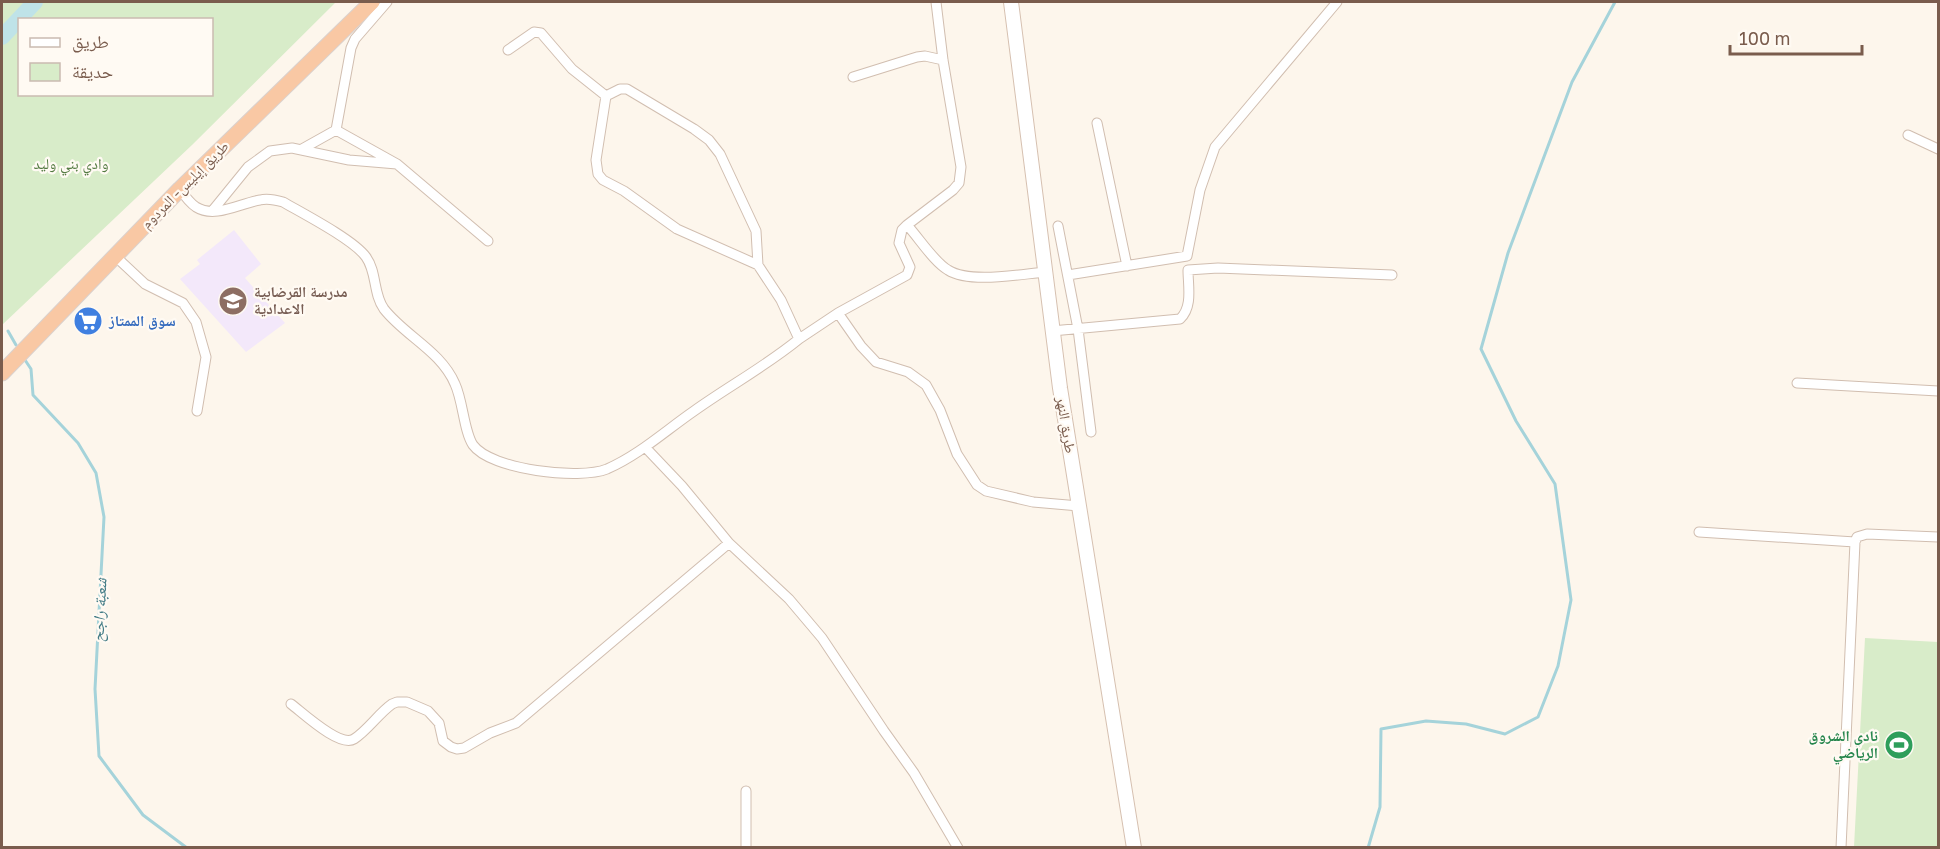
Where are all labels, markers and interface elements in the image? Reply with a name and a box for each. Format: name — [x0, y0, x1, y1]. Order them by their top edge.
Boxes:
legend — [18, 18, 213, 96]
scale bar — [1730, 18, 1862, 56]
text: 100 m — [1739, 27, 1790, 49]
text: طريق — [72, 30, 109, 53]
text: حديقة — [72, 60, 113, 82]
street label: طريق إيليس- المردوم — [137, 137, 233, 233]
park label: وادي بني وليد — [33, 154, 109, 176]
place label: مدرسة القرضابية الاعدادية — [254, 282, 348, 317]
school or university icon: مدرسة القرضابية الاعدادية — [217, 285, 249, 317]
supermarket icon: سوق الممتاز — [72, 305, 104, 337]
place label: سوق الممتاز — [108, 311, 176, 330]
street label: طريق النهر — [1051, 394, 1080, 455]
water label: شعبة راجح — [87, 576, 112, 642]
place label: نادي الشروق الرياضي — [1809, 726, 1878, 765]
sports icon: نادي الشروق الرياضي — [1883, 729, 1915, 761]

